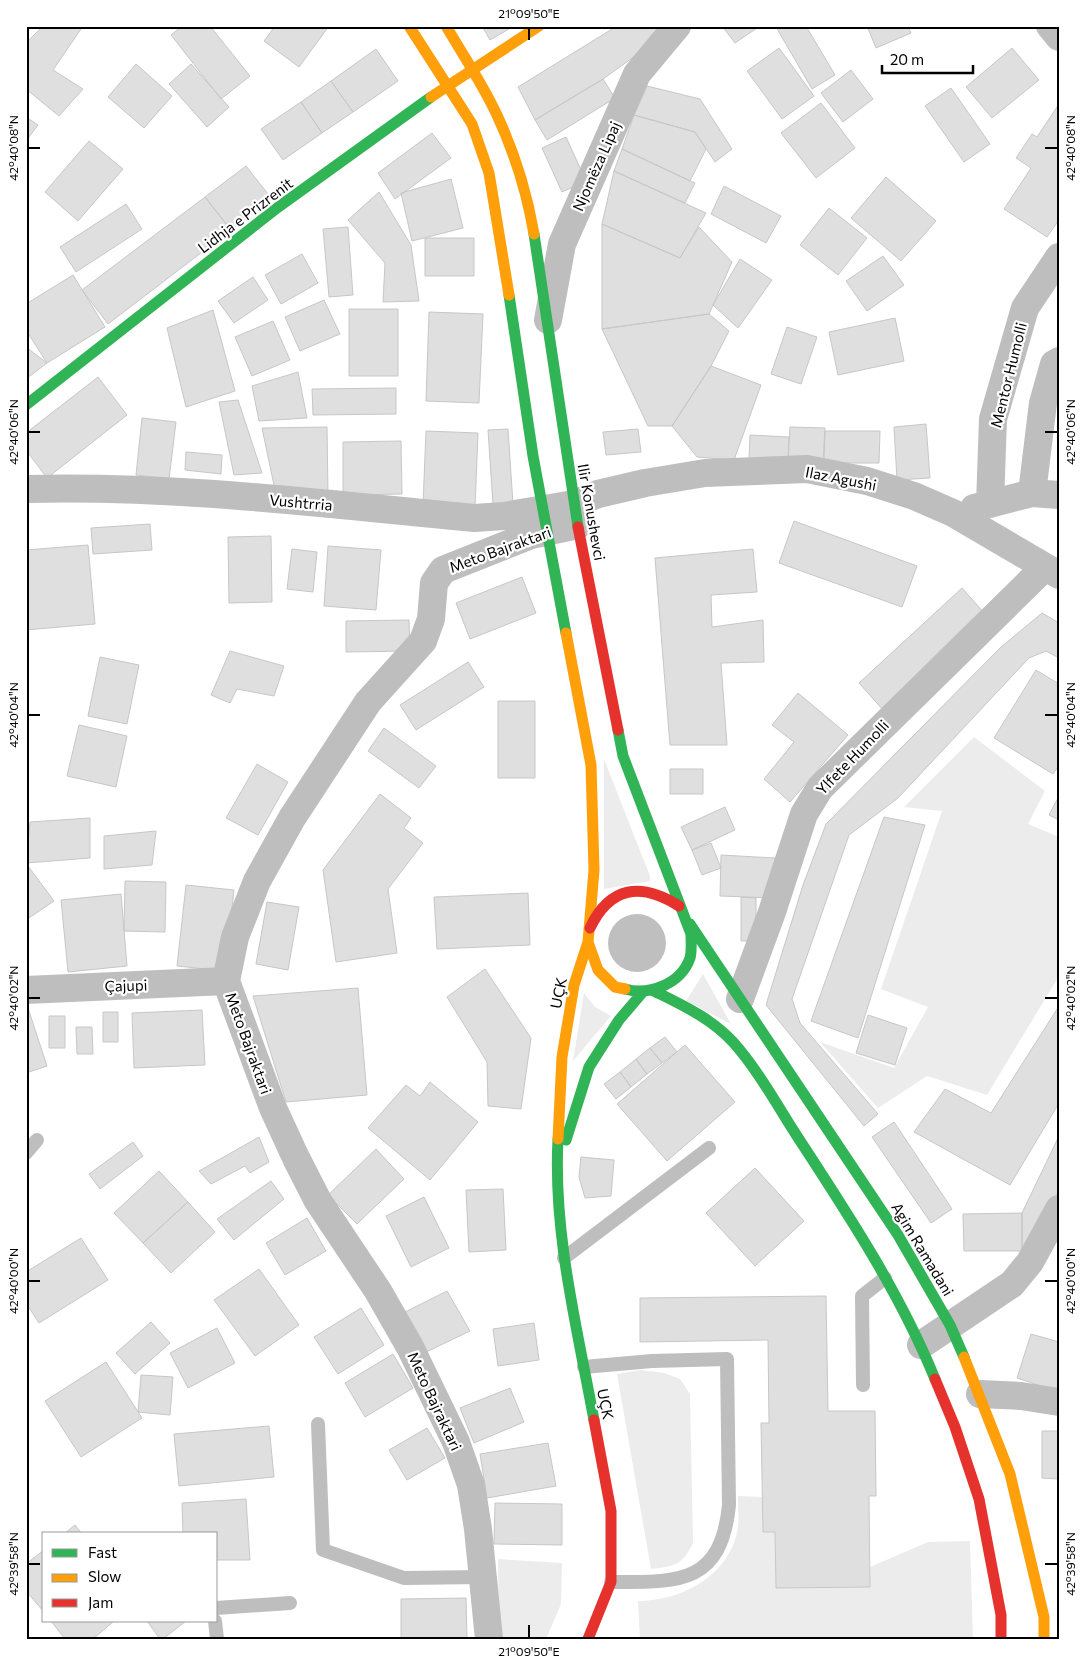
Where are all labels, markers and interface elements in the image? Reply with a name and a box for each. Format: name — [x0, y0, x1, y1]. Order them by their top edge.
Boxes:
text: 21°09'50"E — [498, 6, 560, 20]
scale bar — [882, 42, 974, 74]
text: 20 m — [890, 50, 924, 68]
text: 42°40'08"N — [6, 115, 20, 181]
text: 42°40'08"N — [1063, 115, 1077, 181]
street label: Njomëza Lipaj — [568, 118, 624, 214]
street label: Lidhja e Prizrenit — [194, 174, 296, 256]
street label: Mentor Humolli — [986, 321, 1030, 429]
text: 42°40'06"N — [6, 399, 20, 465]
text: 42°40'06"N — [1063, 399, 1077, 465]
street label: Ilir Konushevci — [575, 462, 609, 562]
street label: Ilaz Agushi — [804, 462, 878, 494]
street label: Vushtrria — [269, 490, 333, 514]
street label: Meto Bajraktari — [447, 522, 553, 576]
text: 42°40'04"N — [6, 682, 20, 748]
text: 42°40'04"N — [1063, 682, 1077, 748]
street label: Ylfete Humolli — [812, 716, 892, 798]
text: 42°40'02"N — [6, 966, 20, 1030]
text: 42°40'02"N — [1063, 966, 1077, 1030]
street label: Çajupi — [104, 975, 148, 995]
street label: UÇK — [546, 976, 570, 1010]
street label: Meto Bajraktari — [222, 990, 276, 1096]
street label: Agim Ramadani — [888, 1199, 958, 1299]
text: 42°40'00"N — [6, 1248, 20, 1314]
text: 42°40'00"N — [1063, 1248, 1077, 1314]
street label: Meto Bajraktari — [404, 1349, 466, 1453]
street label: UÇK — [594, 1387, 618, 1421]
text: 42°39'58"N — [6, 1532, 20, 1596]
legend — [42, 1532, 218, 1622]
text: 42°39'58"N — [1063, 1532, 1077, 1596]
text: Fast — [88, 1543, 117, 1561]
text: Slow — [88, 1567, 121, 1585]
text: Jam — [88, 1593, 113, 1611]
text: 21°09'50"E — [498, 1644, 560, 1658]

